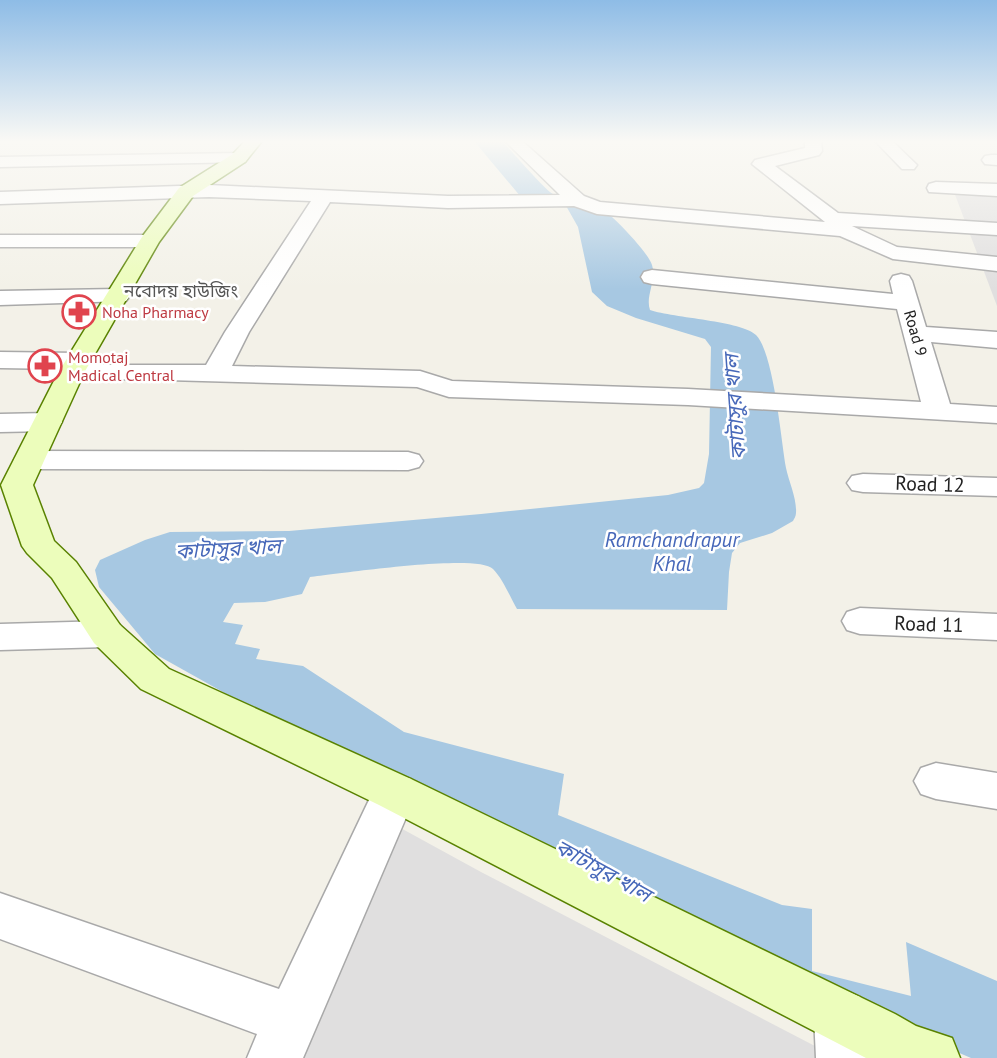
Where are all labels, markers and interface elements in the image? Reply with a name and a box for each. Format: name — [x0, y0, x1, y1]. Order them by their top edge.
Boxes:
district label: নবোদয় হাউজিং — [123, 279, 238, 302]
pharmacy icon: Noha Pharmacy — [61, 294, 97, 330]
place label: Noha Pharmacy — [102, 302, 209, 322]
street label: Road 9 — [900, 308, 932, 358]
place label: Momotaj Madical Central — [68, 347, 175, 385]
pharmacy icon: Momotaj Madical Central — [27, 348, 63, 384]
water label: কাটাসুর খাল — [717, 350, 752, 461]
street label: Road 12 — [895, 470, 965, 498]
water label: Ramchandrapur Khal — [605, 526, 741, 577]
water label: কাটাসুর খাল — [175, 532, 285, 565]
street label: Road 11 — [894, 610, 964, 638]
water label: কাটাসুর খাল — [550, 833, 659, 910]

